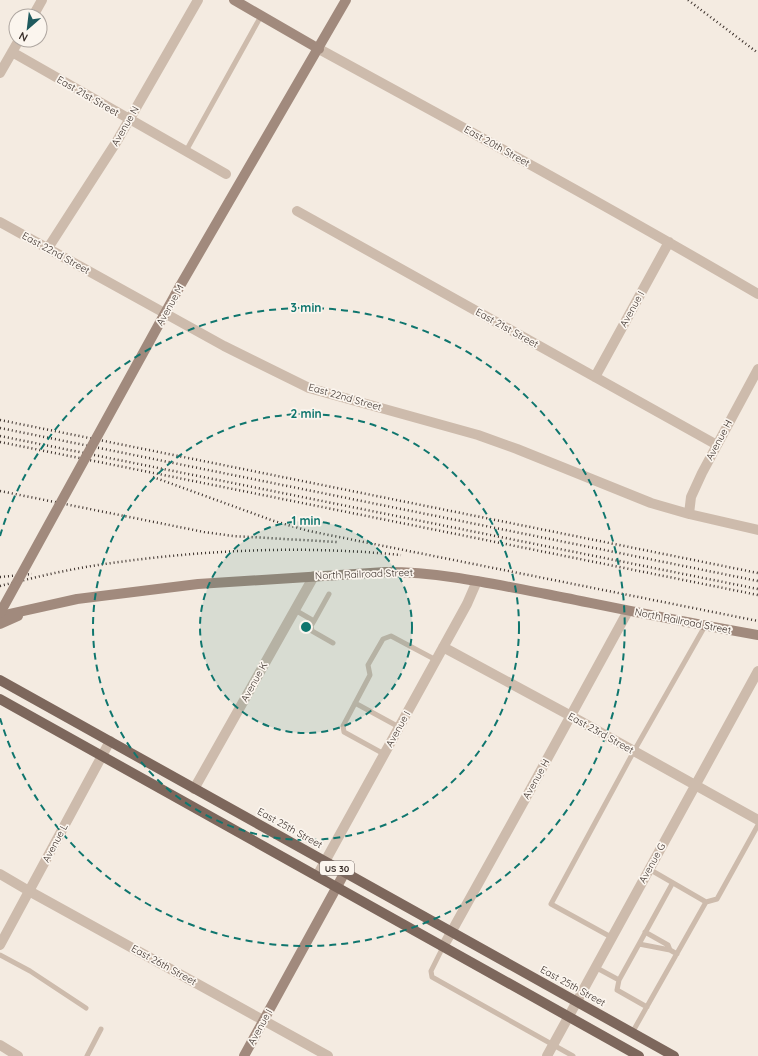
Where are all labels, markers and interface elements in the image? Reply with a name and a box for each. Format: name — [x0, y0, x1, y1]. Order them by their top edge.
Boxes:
north arrow — [8, 8, 48, 48]
text: N — [16, 29, 30, 45]
street label: East 21st Street — [54, 73, 122, 119]
street label: Avenue N — [108, 104, 142, 148]
street label: East 20th Street — [462, 123, 533, 170]
street label: East 22nd Street — [20, 229, 93, 277]
street label: Avenue M — [153, 282, 187, 328]
street label: Avenue I — [617, 289, 647, 329]
text: 3 min — [291, 300, 321, 315]
street label: East 21st Street — [473, 305, 541, 351]
street label: East 22nd Street — [307, 380, 384, 414]
text: 2 min — [290, 406, 322, 421]
street label: Avenue H — [703, 417, 735, 463]
text: 1 min — [291, 513, 321, 528]
street label: North Railroad Street — [315, 566, 414, 582]
street label: North Railroad Street — [634, 605, 733, 637]
centre of rings — [299, 620, 313, 634]
street label: Avenue K — [238, 660, 270, 704]
street label: Avenue I — [383, 709, 413, 749]
street label: East 23rd Street — [566, 710, 637, 757]
street label: Avenue H — [520, 757, 552, 801]
street label: East 25th Street — [255, 805, 325, 852]
street label: Avenue L — [39, 821, 71, 865]
street label: Avenue G — [636, 841, 668, 885]
road number: US 30 — [320, 861, 354, 875]
street label: East 26th Street — [129, 942, 199, 989]
street label: East 25th Street — [538, 963, 608, 1010]
street label: Avenue I — [245, 1007, 275, 1047]

